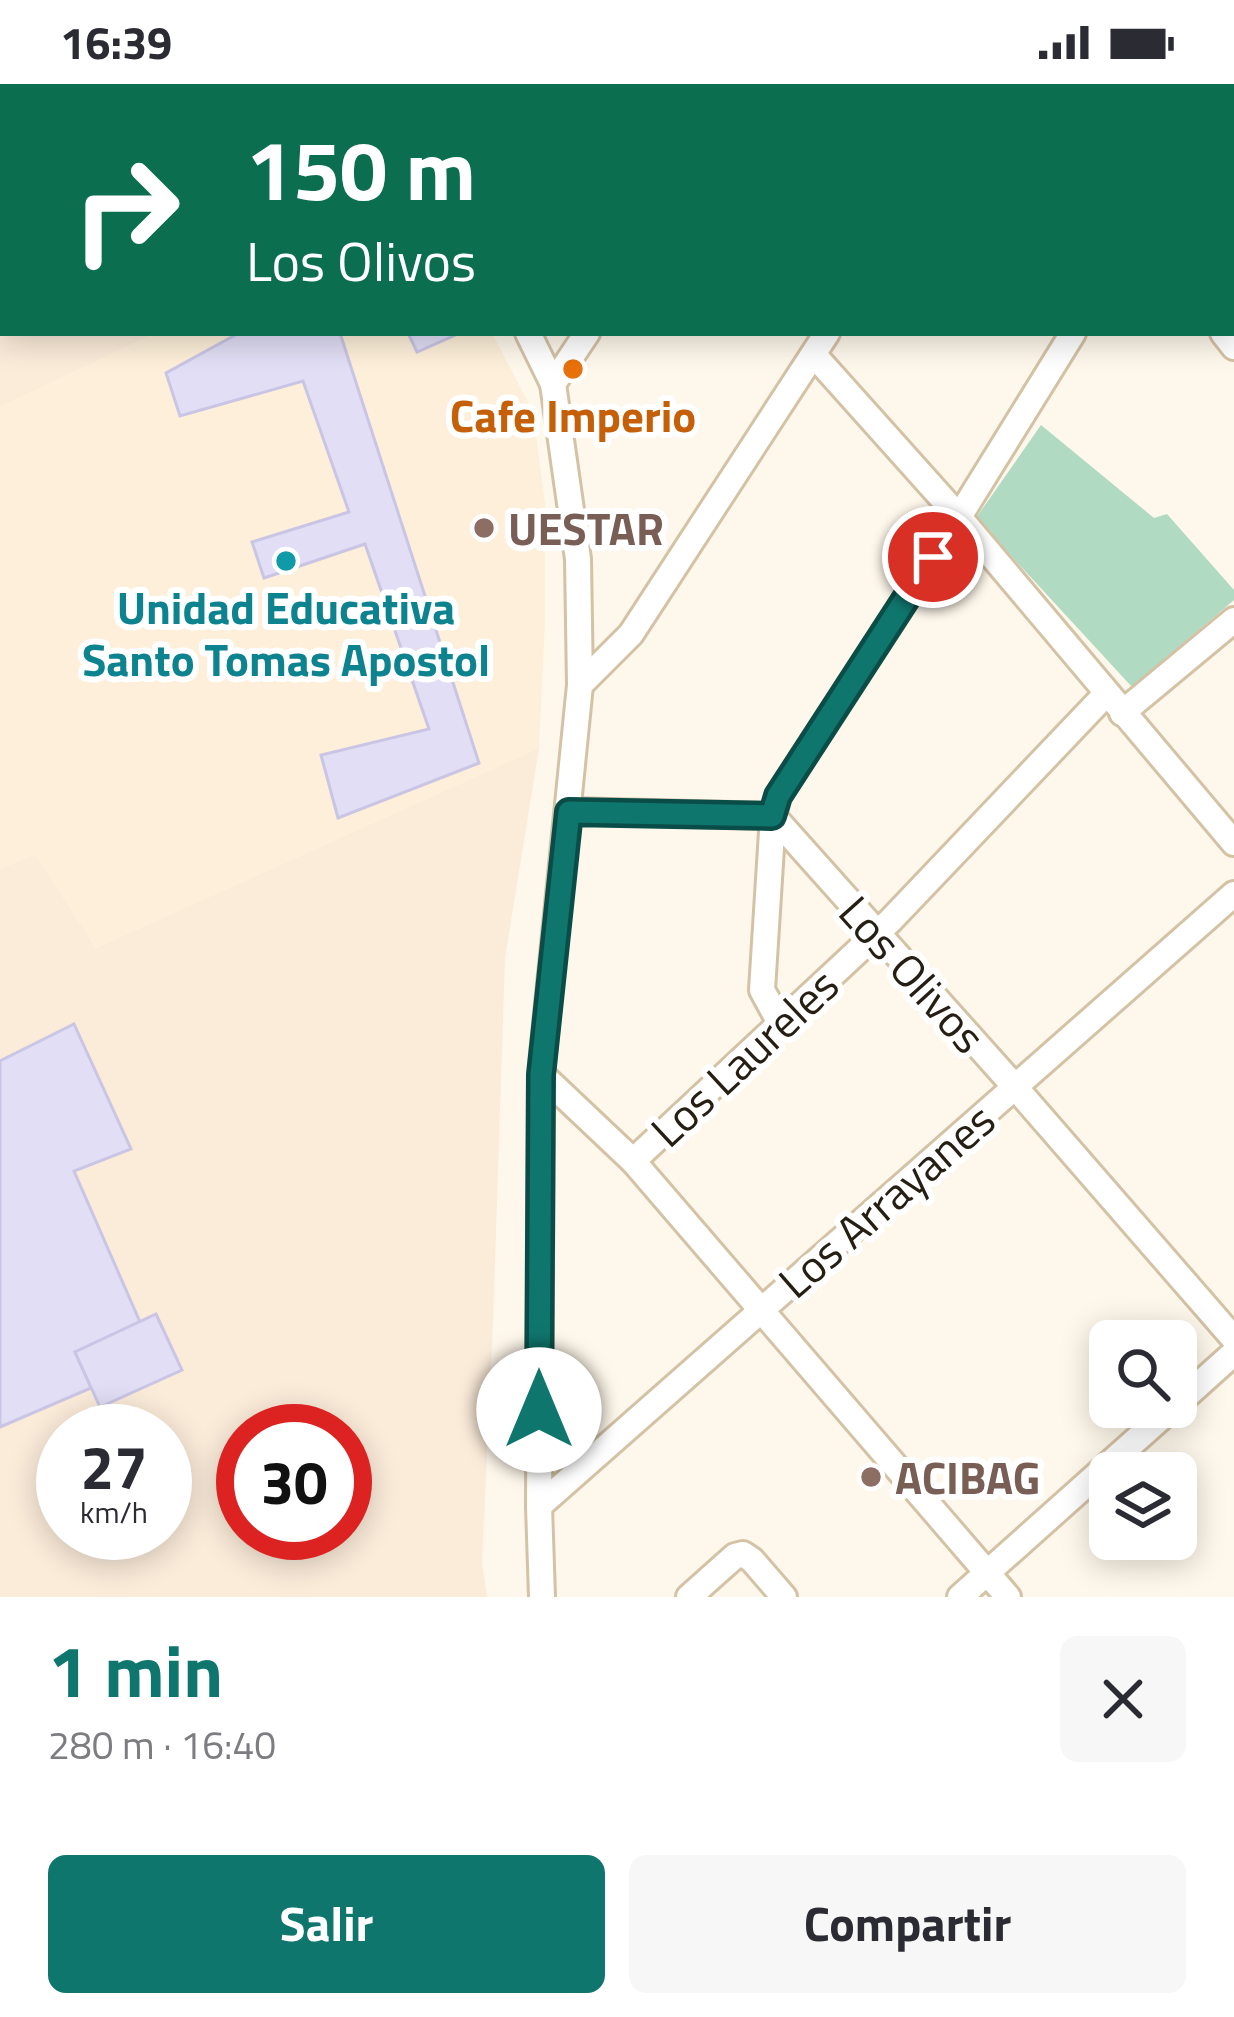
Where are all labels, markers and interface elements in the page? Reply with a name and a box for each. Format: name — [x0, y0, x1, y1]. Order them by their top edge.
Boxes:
text: 16:39 — [60, 8, 172, 76]
text: 150 m — [246, 105, 476, 233]
icon: right — [48, 132, 204, 288]
text: Los Olivos — [246, 220, 476, 302]
marker: Cafe Imperio — [560, 356, 586, 382]
place label: Cafe Imperio — [450, 381, 696, 449]
place label: UESTAR — [508, 494, 664, 562]
pin — [882, 506, 984, 608]
marker: UESTAR — [471, 515, 497, 541]
icon: arrive — [900, 524, 966, 590]
marker: Unidad Educativa Santo Tomas Apostol — [273, 548, 299, 574]
place label: Unidad Educativa Santo Tomas Apostol — [82, 573, 490, 693]
street label: Los Olivos — [824, 880, 1002, 1068]
street label: Los Laureles — [635, 952, 853, 1162]
street label: Los Arrayanes — [763, 1086, 1009, 1314]
map controls — [1089, 1320, 1197, 1560]
button: search — [1089, 1320, 1197, 1428]
position arrow — [476, 1347, 602, 1473]
speed limit sign: 30 — [216, 1404, 372, 1560]
text: 27 — [80, 1421, 148, 1512]
place label: ACIBAG — [895, 1443, 1040, 1511]
button: layers — [1089, 1452, 1197, 1560]
marker: ACIBAG — [858, 1464, 884, 1490]
text: km/h — [80, 1489, 148, 1535]
text: 1 min — [48, 1615, 223, 1725]
button: close — [1060, 1636, 1186, 1762]
text: 280 m · 16:40 — [48, 1715, 276, 1774]
button: Salir — [48, 1855, 605, 1993]
button: Compartir — [629, 1855, 1186, 1993]

